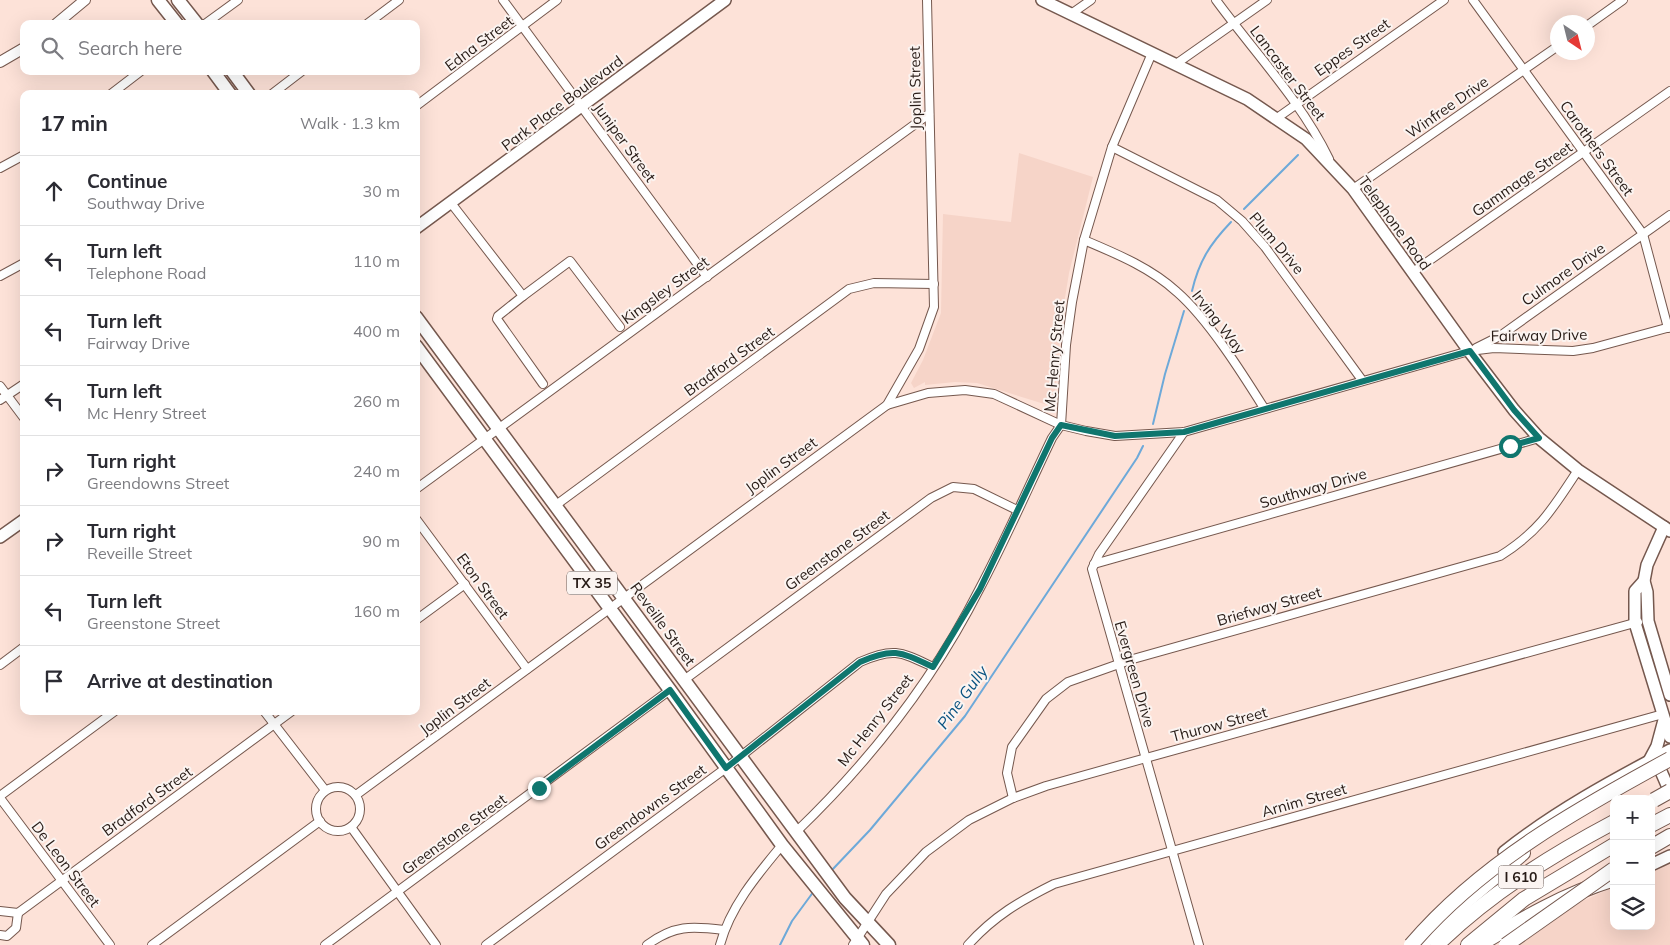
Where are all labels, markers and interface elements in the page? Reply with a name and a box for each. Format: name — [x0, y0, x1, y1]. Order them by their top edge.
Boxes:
street label: Edna Street — [441, 11, 517, 75]
street label: Eppes Street — [1311, 14, 1393, 80]
north arrow — [1550, 15, 1595, 60]
search box — [20, 20, 420, 75]
street label: Lancaster Street — [1246, 22, 1330, 124]
icon: search — [38, 34, 66, 62]
text: Search here — [78, 36, 182, 60]
street label: Joplin Street — [905, 46, 925, 130]
street label: Park Place Boulevard — [497, 51, 627, 155]
street label: Winfree Drive — [1402, 72, 1492, 142]
street label: Carothers Street — [1556, 97, 1638, 199]
street label: Juniper Street — [590, 98, 660, 186]
text: 17 min — [40, 110, 108, 136]
text: Walk · 1.3 km — [300, 113, 400, 133]
street label: Gammage Street — [1468, 137, 1576, 221]
text: Continue — [87, 169, 167, 193]
street label: Telephone Road — [1354, 172, 1436, 274]
icon: ahead — [40, 177, 68, 205]
text: 30 m — [363, 181, 400, 201]
text: Southway Drive — [87, 193, 205, 213]
street label: Plum Drive — [1246, 208, 1308, 278]
street label: Culmore Drive — [1518, 238, 1608, 310]
text: Turn left — [87, 239, 162, 263]
icon: left — [40, 247, 68, 275]
text: 110 m — [353, 251, 400, 271]
street label: Kingsley Street — [618, 252, 712, 328]
text: Telephone Road — [87, 263, 206, 283]
street label: Irving Way — [1188, 286, 1250, 358]
street label: Mc Henry Street — [1040, 299, 1068, 413]
text: Turn left — [87, 309, 162, 333]
icon: left — [40, 317, 68, 345]
text: 400 m — [353, 321, 400, 341]
street label: Bradford Street — [680, 322, 778, 400]
street label: Fairway Drive — [1491, 325, 1587, 345]
text: Fairway Drive — [87, 333, 190, 353]
text: Turn left — [87, 379, 162, 403]
icon: left — [40, 387, 68, 415]
text: 260 m — [353, 391, 400, 411]
text: Mc Henry Street — [87, 403, 206, 423]
street label: Joplin Street — [742, 433, 820, 497]
route start — [1499, 435, 1522, 458]
text: Turn right — [87, 449, 176, 473]
icon: right — [40, 457, 68, 485]
text: 240 m — [353, 461, 400, 481]
street label: Southway Drive — [1257, 464, 1369, 512]
text: Greendowns Street — [87, 473, 229, 493]
street label: Greenstone Street — [781, 506, 893, 594]
text: Turn right — [87, 519, 176, 543]
icon: right — [40, 527, 68, 555]
text: 90 m — [363, 531, 400, 551]
text: Reveille Street — [87, 543, 192, 563]
street label: Eton Street — [453, 549, 513, 623]
road number: TX 35 — [567, 572, 617, 594]
street label: Reveille Street — [626, 579, 700, 669]
street label: Briefway Street — [1215, 582, 1323, 630]
text: Turn left — [87, 589, 162, 613]
icon: left — [40, 597, 68, 625]
text: 160 m — [353, 601, 400, 621]
text: Greenstone Street — [87, 613, 220, 633]
street label: Evergreen Drive — [1111, 619, 1159, 729]
water label: Pine Gully — [932, 661, 992, 733]
icon: arrive — [40, 667, 68, 695]
text: Arrive at destination — [87, 669, 273, 693]
street label: Mc Henry Street — [833, 670, 917, 770]
street label: Joplin Street — [416, 673, 494, 739]
street label: Thurow Street — [1169, 702, 1269, 746]
street label: Greendowns Street — [590, 760, 710, 854]
street label: Bradford Street — [98, 762, 196, 840]
route end — [528, 777, 551, 800]
street label: Arnim Street — [1259, 779, 1349, 821]
street label: Greenstone Street — [398, 790, 510, 878]
map controls — [1610, 795, 1655, 930]
button: + — [1610, 795, 1655, 840]
street label: De Leon Street — [28, 817, 104, 911]
button: − — [1610, 840, 1655, 885]
road number: I 610 — [1498, 866, 1544, 889]
button: layers — [1610, 885, 1655, 930]

